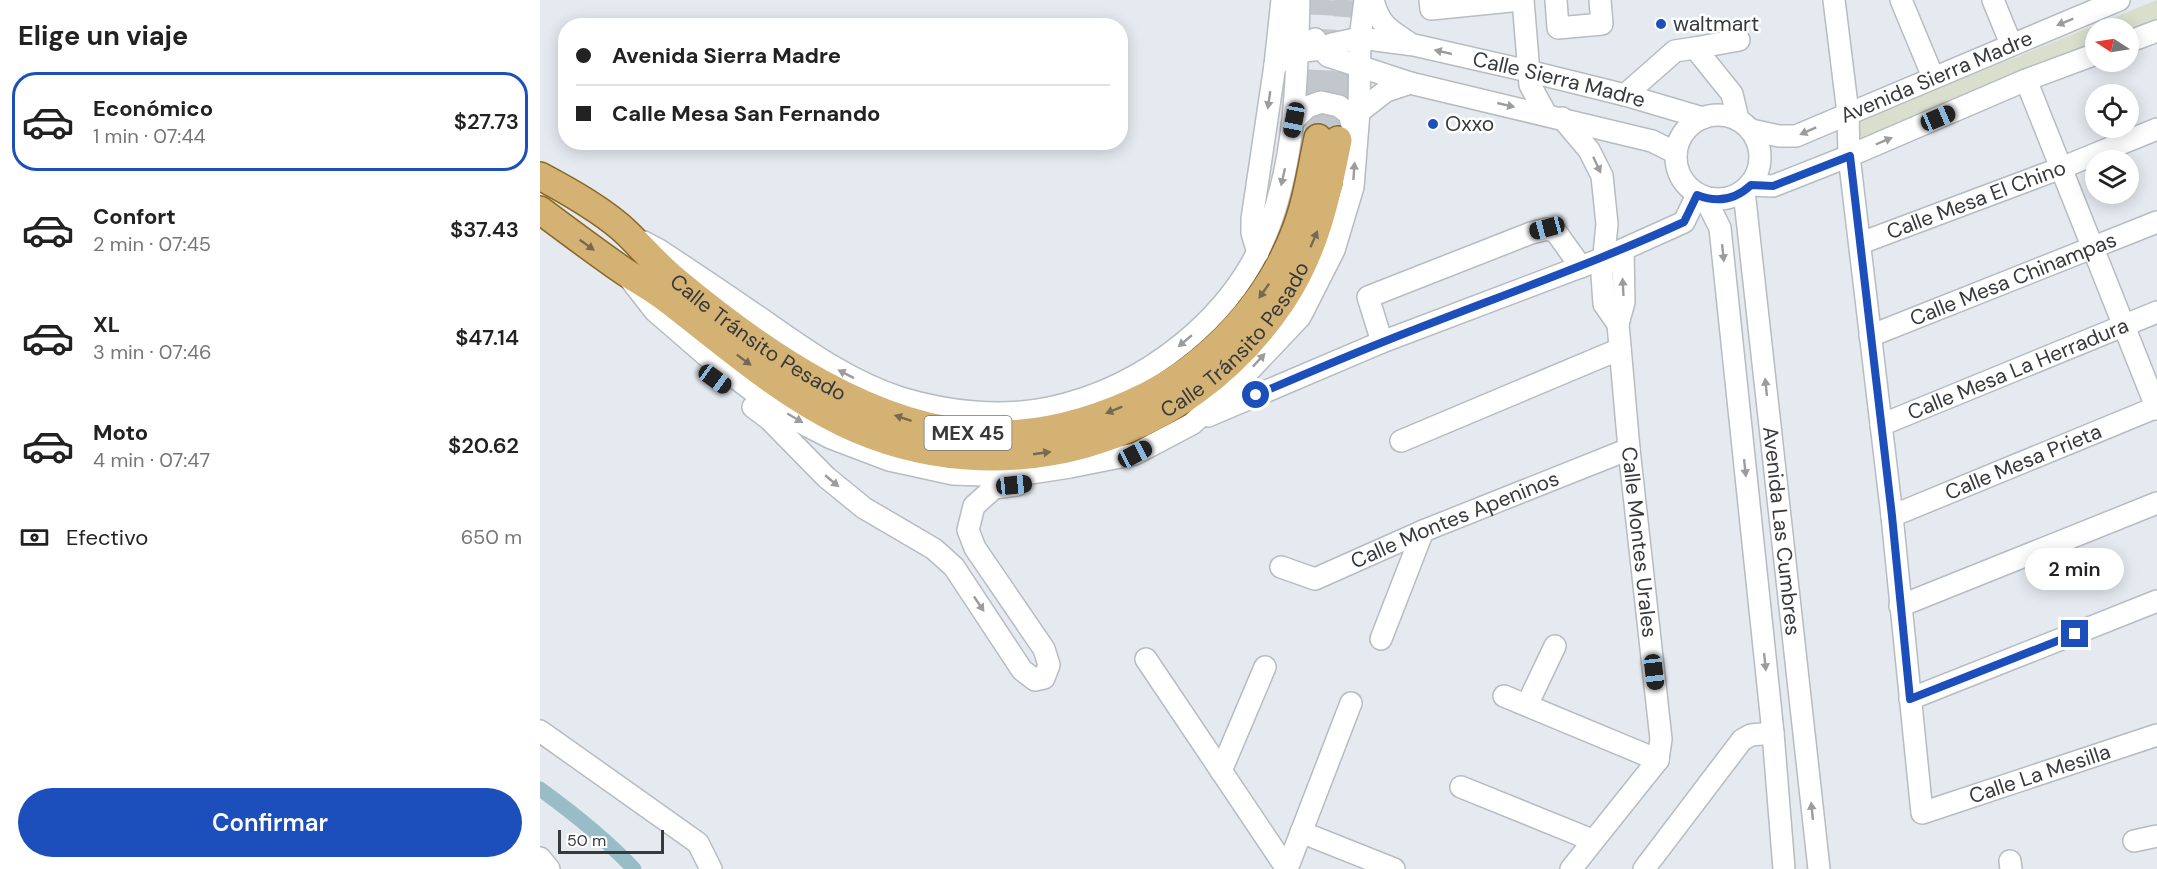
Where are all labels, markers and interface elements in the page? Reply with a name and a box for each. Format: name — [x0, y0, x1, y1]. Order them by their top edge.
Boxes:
place label: waltmart — [1673, 10, 1759, 38]
marker: waltmart — [1654, 17, 1668, 31]
one-way arrow — [2056, 17, 2074, 27]
text: Elige un viaje — [18, 18, 188, 53]
north arrow — [2085, 18, 2139, 72]
map controls — [2085, 18, 2139, 204]
street label: Avenida Sierra Madre — [1836, 24, 2037, 130]
text: Avenida Sierra Madre — [612, 41, 841, 70]
street label: Calle Sierra Madre — [1470, 45, 1649, 114]
one-way arrow — [1434, 46, 1452, 56]
button: locate — [2085, 84, 2139, 138]
one-way arrow — [1265, 90, 1274, 109]
text: Económico — [93, 94, 213, 123]
icon: car — [21, 95, 75, 149]
text: Calle Mesa San Fernando — [612, 99, 880, 128]
one-way arrow — [1497, 100, 1515, 110]
car — [1282, 101, 1306, 139]
car — [1918, 103, 1958, 133]
text: $27.73 — [454, 107, 519, 136]
place label: Oxxo — [1445, 110, 1494, 138]
marker: Oxxo — [1426, 117, 1440, 131]
text: 1 min · 07:44 — [93, 123, 206, 149]
one-way arrow — [1800, 126, 1817, 135]
one-way arrow — [1876, 136, 1894, 146]
button: layers — [2085, 150, 2139, 204]
street label: Calle Mesa El Chino — [1883, 153, 2070, 246]
one-way arrow — [1592, 157, 1601, 174]
one-way arrow — [1349, 162, 1359, 181]
one-way arrow — [1278, 168, 1287, 187]
text: Confort — [93, 202, 176, 231]
icon: car — [21, 203, 75, 257]
text: $37.43 — [450, 215, 519, 244]
car — [1527, 215, 1567, 241]
street label: Calle Mesa Chinampas — [1906, 226, 2121, 333]
one-way arrow — [1309, 229, 1319, 247]
text: 2 min · 07:45 — [93, 231, 211, 257]
one-way arrow — [579, 239, 595, 251]
one-way arrow — [1718, 244, 1728, 263]
street label: Calle Tránsito Pesado — [1155, 257, 1316, 424]
street label: Calle Tránsito Pesado — [664, 268, 851, 408]
one-way arrow — [1618, 278, 1628, 297]
one-way arrow — [1259, 283, 1270, 299]
text: XL — [93, 310, 120, 339]
icon: car — [21, 311, 75, 365]
street label: Calle Mesa La Herradura — [1903, 311, 2133, 427]
text: $47.14 — [455, 323, 519, 352]
one-way arrow — [1178, 334, 1193, 347]
text: 3 min · 07:46 — [93, 339, 212, 365]
one-way arrow — [1252, 353, 1266, 368]
one-way arrow — [736, 354, 752, 366]
car — [695, 361, 735, 397]
one-way arrow — [838, 369, 855, 379]
one-way arrow — [1761, 378, 1770, 397]
route start — [1242, 381, 1269, 408]
one-way arrow — [1104, 405, 1122, 415]
one-way arrow — [787, 413, 803, 424]
one-way arrow — [894, 413, 912, 422]
road number: MEX 45 — [924, 416, 1012, 450]
street label: Calle Mesa Prieta — [1941, 417, 2106, 507]
text: Moto — [93, 418, 148, 447]
icon: car — [21, 419, 75, 473]
street label: Avenida Las Cumbres — [1756, 425, 1807, 637]
text: $20.62 — [448, 431, 519, 460]
car — [1115, 438, 1155, 470]
street label: Calle Montes Urales — [1615, 445, 1664, 639]
text: 4 min · 07:47 — [93, 447, 210, 473]
one-way arrow — [1032, 449, 1051, 458]
one-way arrow — [1740, 458, 1750, 477]
street label: Calle Montes Apeninos — [1346, 464, 1563, 575]
one-way arrow — [824, 474, 839, 487]
car — [995, 474, 1033, 496]
icon: cash — [18, 521, 51, 554]
text: Efectivo — [66, 523, 148, 552]
text: 650 m — [461, 524, 522, 550]
callout: 2 min — [2026, 547, 2125, 589]
text: 2 min — [2048, 556, 2101, 582]
one-way arrow — [973, 596, 984, 612]
route end — [2061, 620, 2088, 647]
one-way arrow — [1760, 652, 1770, 671]
car — [1643, 653, 1665, 691]
street label: Calle La Mesilla — [1965, 737, 2114, 810]
button: Confirmar — [18, 788, 522, 857]
one-way arrow — [1807, 801, 1817, 820]
scale bar — [558, 827, 664, 854]
text: 50 m — [567, 830, 606, 851]

